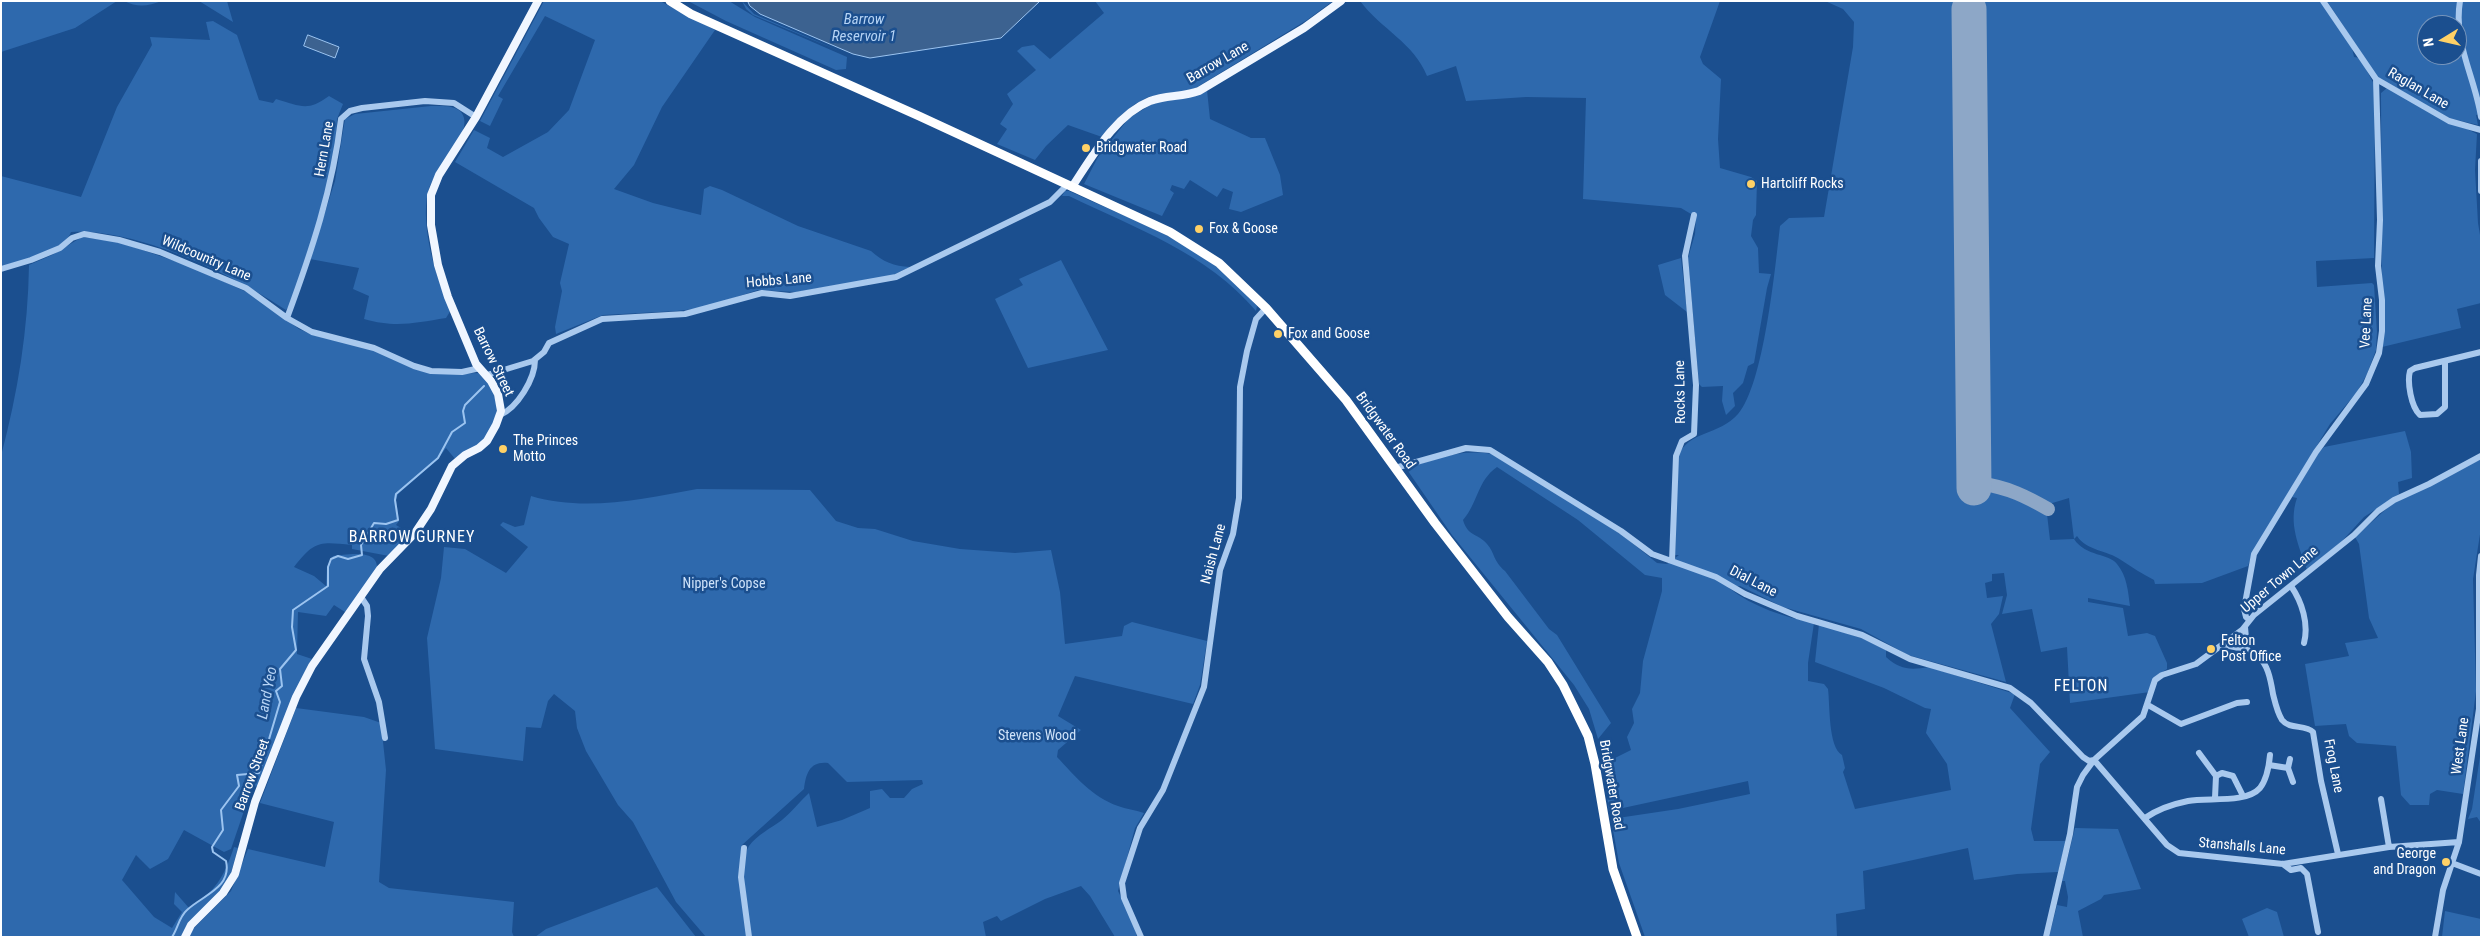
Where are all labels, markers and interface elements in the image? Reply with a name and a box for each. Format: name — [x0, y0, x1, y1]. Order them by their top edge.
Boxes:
water label: Barrow Reservoir 1 — [832, 11, 896, 46]
north arrow — [2417, 15, 2467, 65]
text: N — [2420, 37, 2437, 48]
street label: Barrow Lane — [1184, 39, 1252, 87]
street label: Raglan Lane — [2385, 65, 2451, 113]
street label: Hern Lane — [312, 120, 338, 178]
place label: Bridgwater Road — [1096, 140, 1187, 156]
marker: Bridgwater Road — [1080, 142, 1092, 154]
place label: Hartcliff Rocks — [1761, 176, 1844, 192]
marker: Hartcliff Rocks — [1745, 178, 1757, 190]
place label: Fox & Goose — [1209, 221, 1278, 237]
marker: Fox & Goose — [1193, 223, 1205, 235]
street label: Wildcountry Lane — [159, 233, 253, 285]
street label: Hobbs Lane — [745, 270, 813, 292]
street label: Vee Lane — [2357, 297, 2377, 349]
street label: Barrow Street — [469, 325, 517, 399]
place label: Fox and Goose — [1288, 326, 1370, 342]
marker: Fox and Goose — [1272, 328, 1284, 340]
street label: Rocks Lane — [1672, 360, 1690, 424]
street label: Bridgwater Road — [1351, 389, 1419, 473]
place label: The Princes Motto — [513, 433, 578, 466]
marker: The Princes Motto — [497, 443, 509, 455]
street label: Naish Lane — [1198, 522, 1230, 586]
district label: BARROW GURNEY — [347, 528, 477, 548]
street label: Upper Town Lane — [2238, 543, 2322, 617]
street label: Dial Lane — [1726, 563, 1780, 601]
park label: Nipper's Copse — [683, 576, 765, 592]
place label: Felton Post Office — [2221, 633, 2281, 666]
marker: Felton Post Office — [2205, 643, 2217, 655]
water label: Land Yeo — [254, 665, 282, 721]
district label: FELTON — [2053, 677, 2109, 697]
street label: West Lane — [2449, 716, 2473, 776]
park label: Stevens Wood — [998, 728, 1076, 744]
street label: Barrow Street — [232, 737, 274, 813]
street label: Frog Lane — [2320, 738, 2346, 794]
street label: Bridgwater Road — [1595, 739, 1627, 831]
street label: Stanshalls Lane — [2198, 835, 2286, 859]
place label: George and Dragon — [2373, 846, 2436, 879]
marker: George and Dragon — [2440, 856, 2452, 868]

